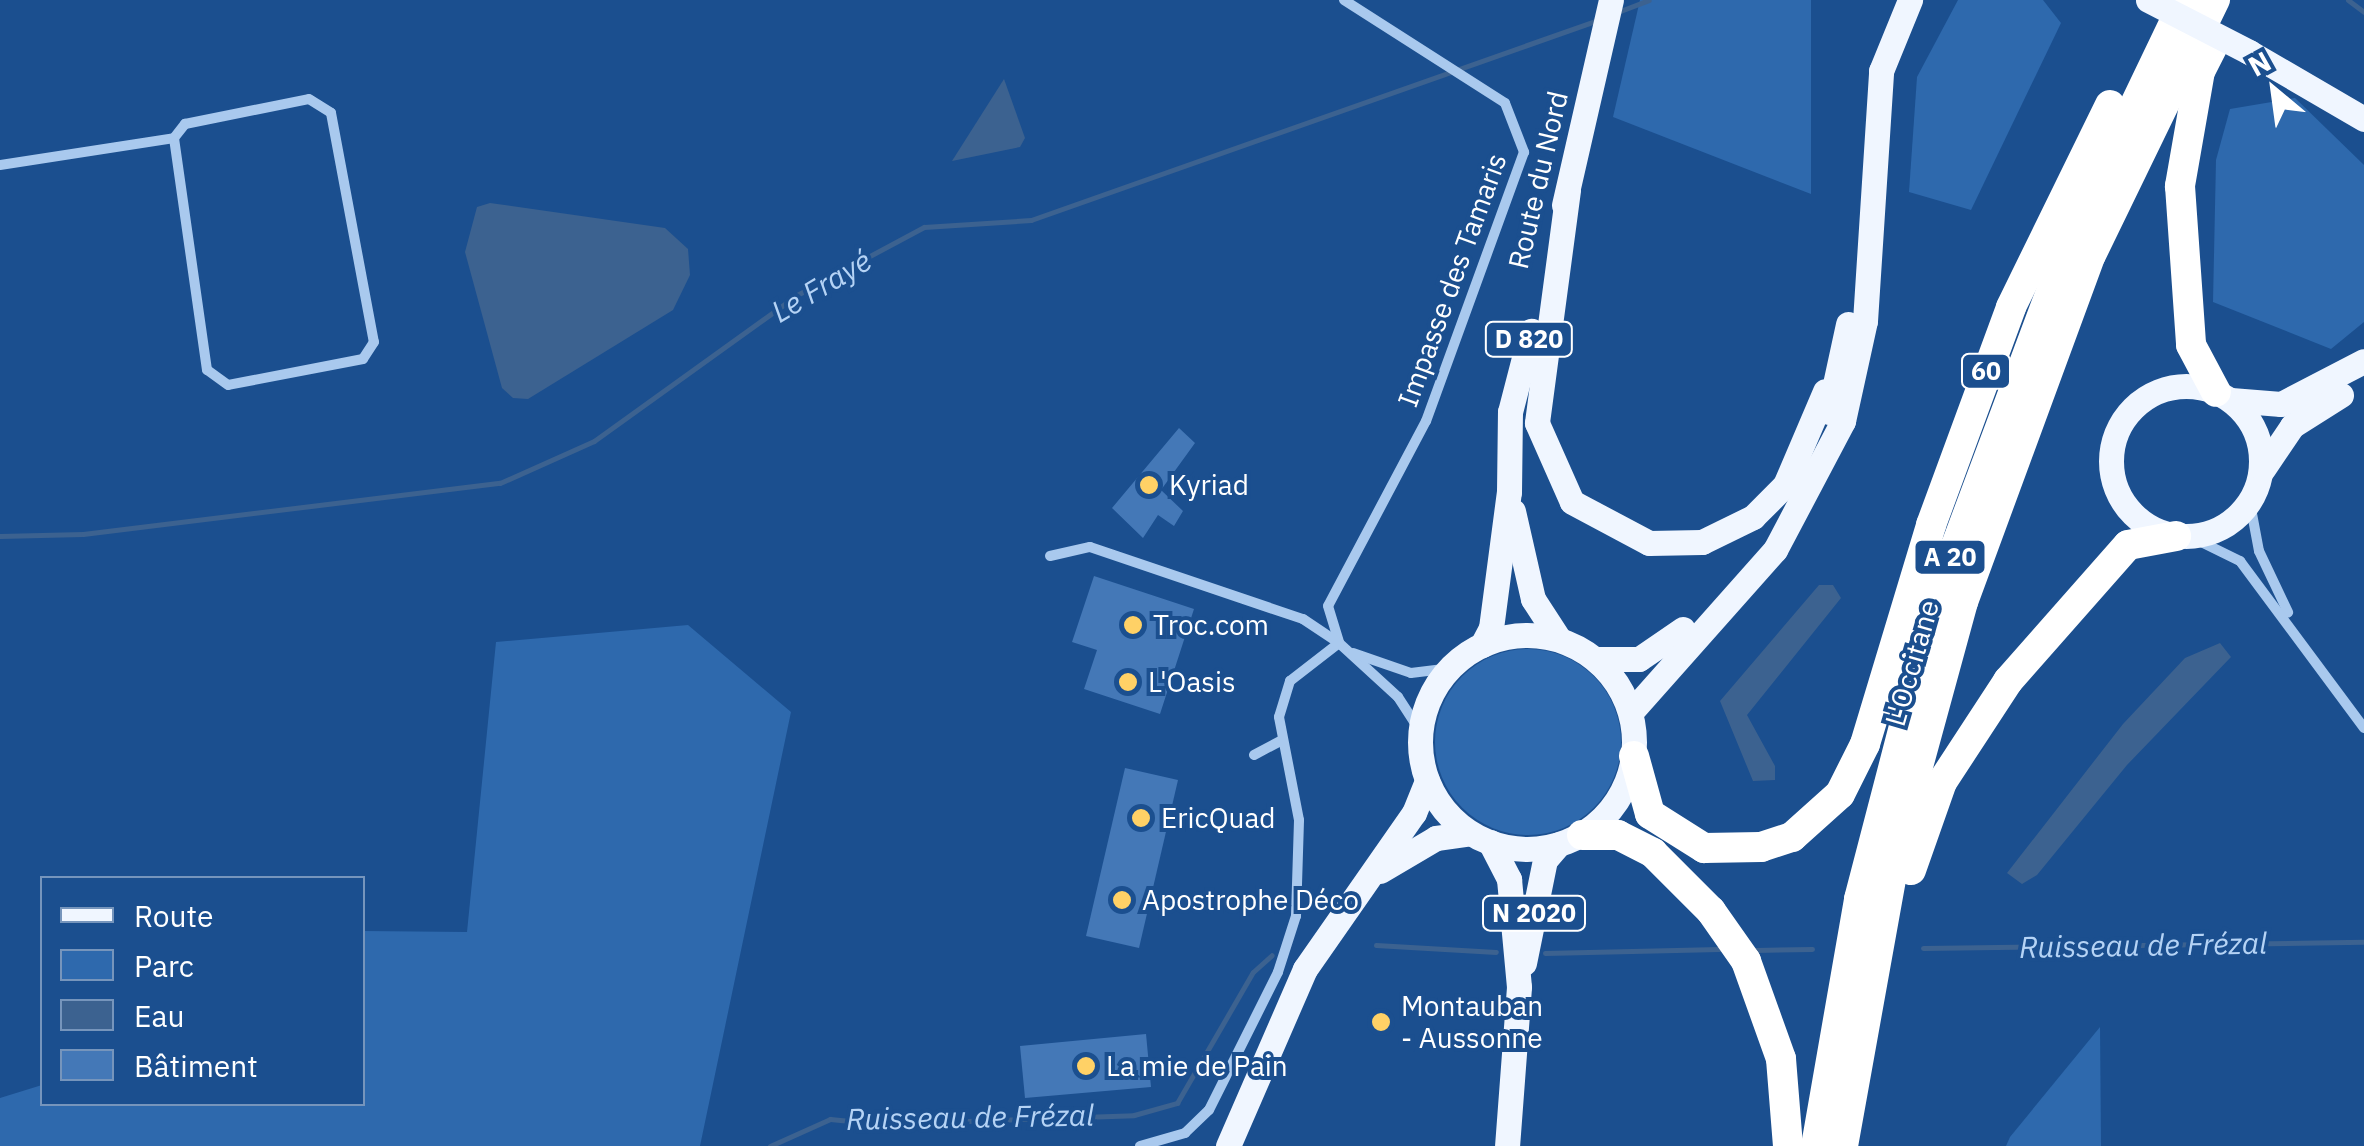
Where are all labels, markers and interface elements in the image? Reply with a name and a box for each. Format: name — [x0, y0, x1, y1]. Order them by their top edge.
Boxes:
north arrow — [2224, 40, 2324, 140]
text: N — [2241, 42, 2277, 84]
street label: Route du Nord — [1501, 88, 1575, 272]
street label: Impasse des Tamaris — [1391, 149, 1513, 411]
water label: Le Frayé — [765, 242, 877, 330]
road number: D 820 — [1484, 319, 1574, 359]
road number: 60 — [1961, 351, 2011, 391]
place label: Kyriad — [1169, 468, 1249, 502]
marker: Kyriad — [1138, 474, 1160, 496]
road number: A 20 — [1912, 537, 1988, 577]
street label: L'Occitane — [1878, 596, 1946, 730]
place label: Troc.com — [1153, 608, 1269, 642]
marker: Troc.com — [1122, 614, 1144, 636]
place label: L'Oasis — [1148, 665, 1236, 699]
marker: L'Oasis — [1117, 671, 1139, 693]
place label: EricQuad — [1161, 801, 1276, 835]
marker: EricQuad — [1130, 807, 1152, 829]
legend — [40, 876, 365, 1106]
place label: Apostrophe Déco — [1142, 883, 1359, 917]
marker: Apostrophe Déco — [1111, 889, 1133, 911]
road number: N 2020 — [1482, 893, 1586, 933]
text: Route — [134, 896, 213, 935]
water label: Ruisseau de Frézal — [2019, 925, 2267, 965]
text: Parc — [134, 946, 194, 985]
place label: Montauban - Aussonne — [1401, 989, 1543, 1055]
text: Eau — [134, 996, 185, 1035]
marker: Montauban - Aussonne — [1370, 1011, 1392, 1033]
text: Bâtiment — [134, 1046, 258, 1085]
place label: La mie de Pain — [1106, 1049, 1288, 1083]
marker: La mie de Pain — [1075, 1055, 1097, 1077]
water label: Ruisseau de Frézal — [846, 1097, 1094, 1137]

